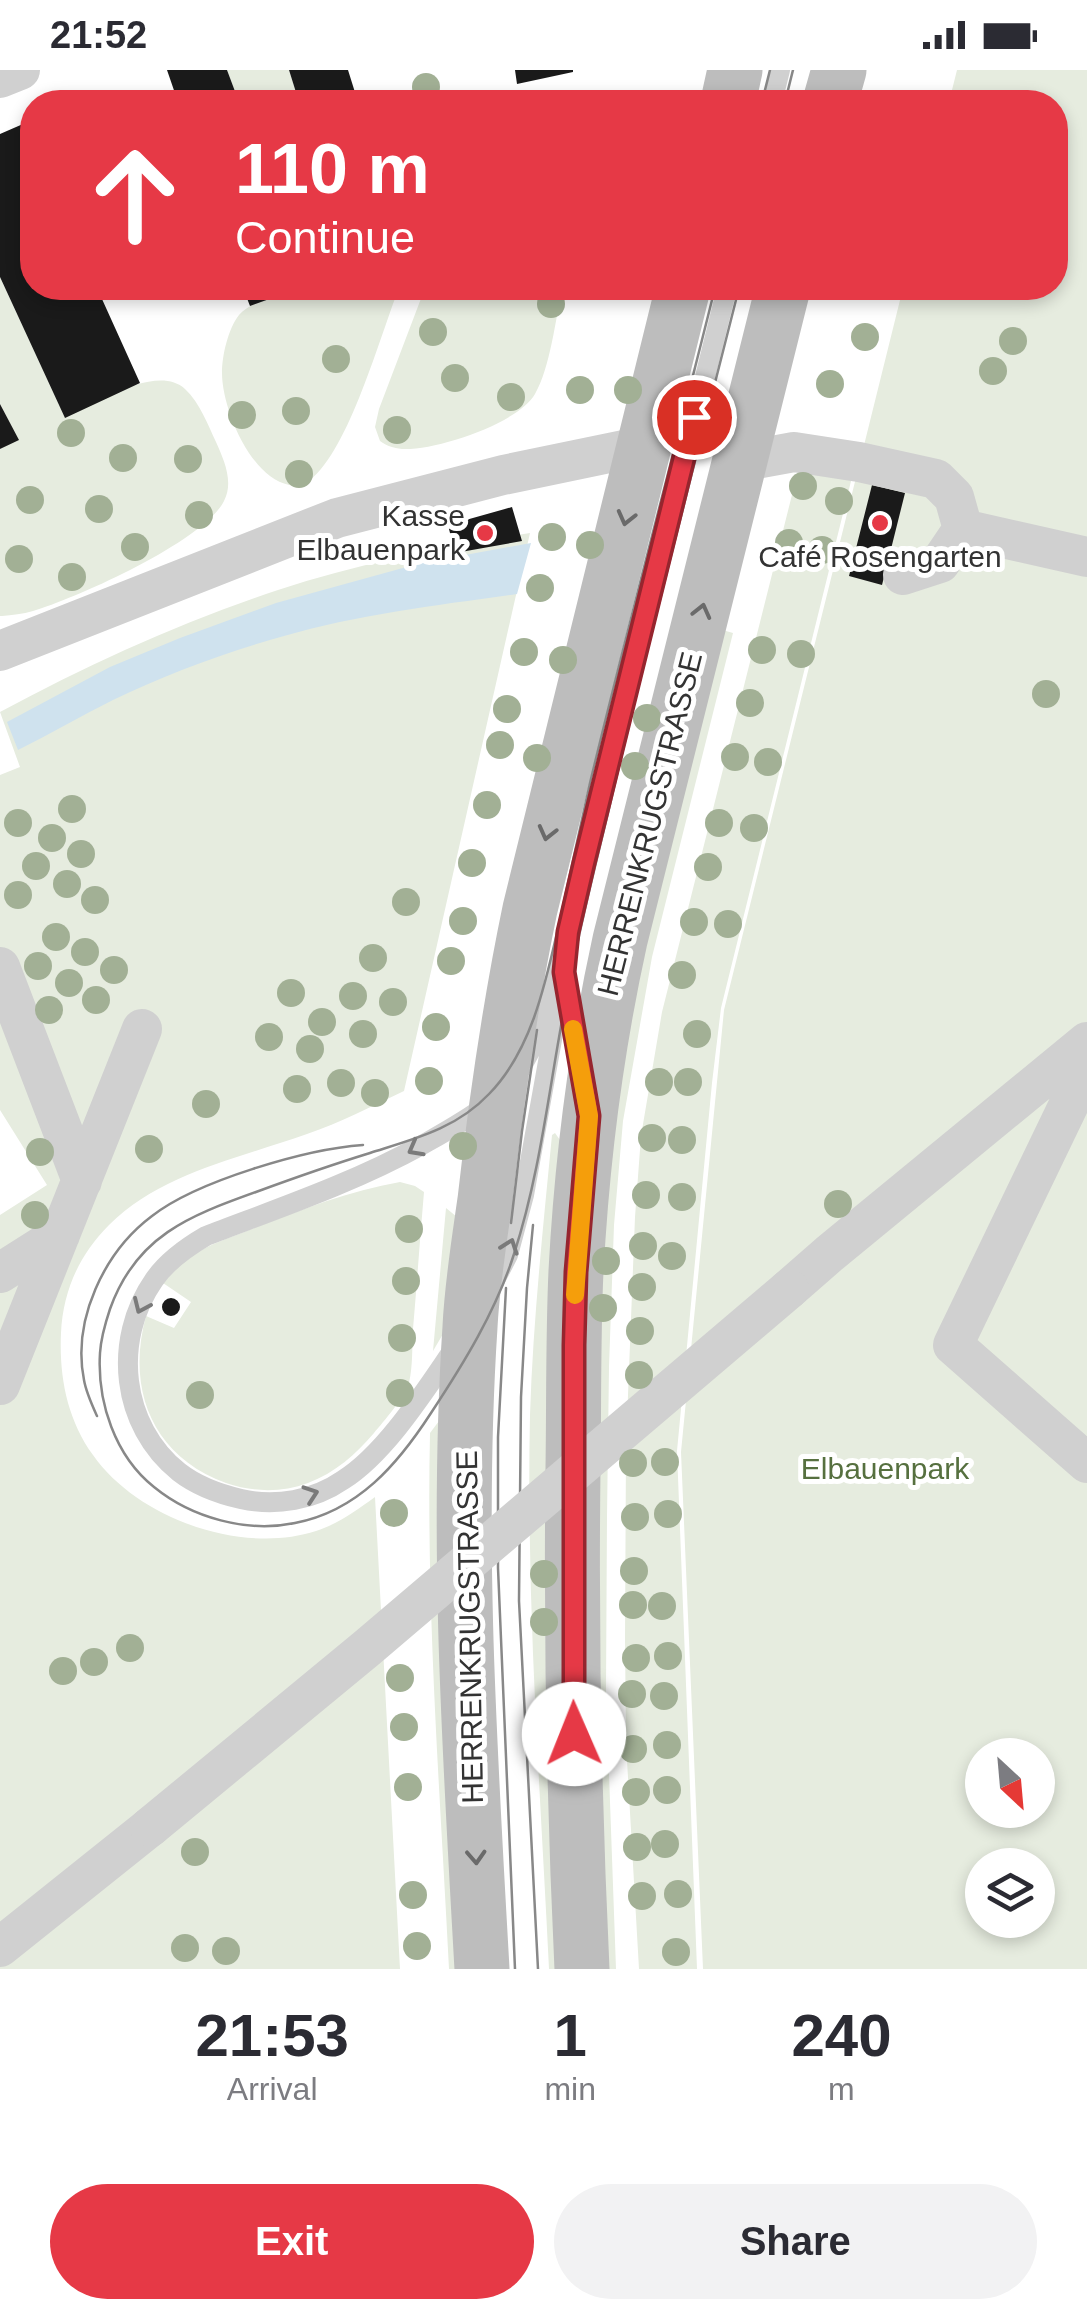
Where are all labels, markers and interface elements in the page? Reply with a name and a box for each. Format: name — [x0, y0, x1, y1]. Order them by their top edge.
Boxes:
text: 21:52 — [50, 14, 147, 56]
icon: ahead — [70, 130, 200, 260]
text: 110 m — [235, 130, 430, 208]
text: Continue — [235, 212, 415, 263]
pin — [652, 375, 737, 460]
icon: arrive — [667, 390, 722, 445]
place label: Kasse Elbauenpark — [297, 499, 466, 566]
one-way arrow — [616, 509, 637, 526]
marker: Café Rosengarten — [869, 512, 891, 534]
marker: Kasse Elbauenpark — [474, 522, 496, 544]
place label: Café Rosengarten — [758, 540, 1002, 573]
one-way arrow — [690, 603, 711, 620]
street label: HERRENKRUGSTRASSE — [591, 648, 708, 999]
one-way arrow — [538, 824, 559, 841]
one-way arrow — [408, 1136, 426, 1156]
one-way arrow — [498, 1239, 519, 1256]
one-way arrow — [134, 1296, 154, 1314]
street label: HERRENKRUGSTRASSE — [450, 1450, 489, 1804]
park label: Elbauenpark — [801, 1452, 970, 1485]
one-way arrow — [302, 1486, 319, 1506]
position arrow — [522, 1682, 626, 1786]
north arrow — [965, 1738, 1055, 1828]
map controls — [965, 1738, 1055, 1938]
button: layers — [965, 1848, 1055, 1938]
one-way arrow — [465, 1849, 486, 1865]
text: 21:53 — [195, 2002, 349, 2069]
text: 1 — [553, 2002, 587, 2069]
text: 240 — [791, 2002, 892, 2069]
text: Arrival — [227, 2071, 318, 2107]
text: min — [544, 2071, 596, 2107]
text: m — [828, 2071, 855, 2107]
button: Exit — [50, 2184, 534, 2299]
button: Share — [554, 2184, 1037, 2299]

